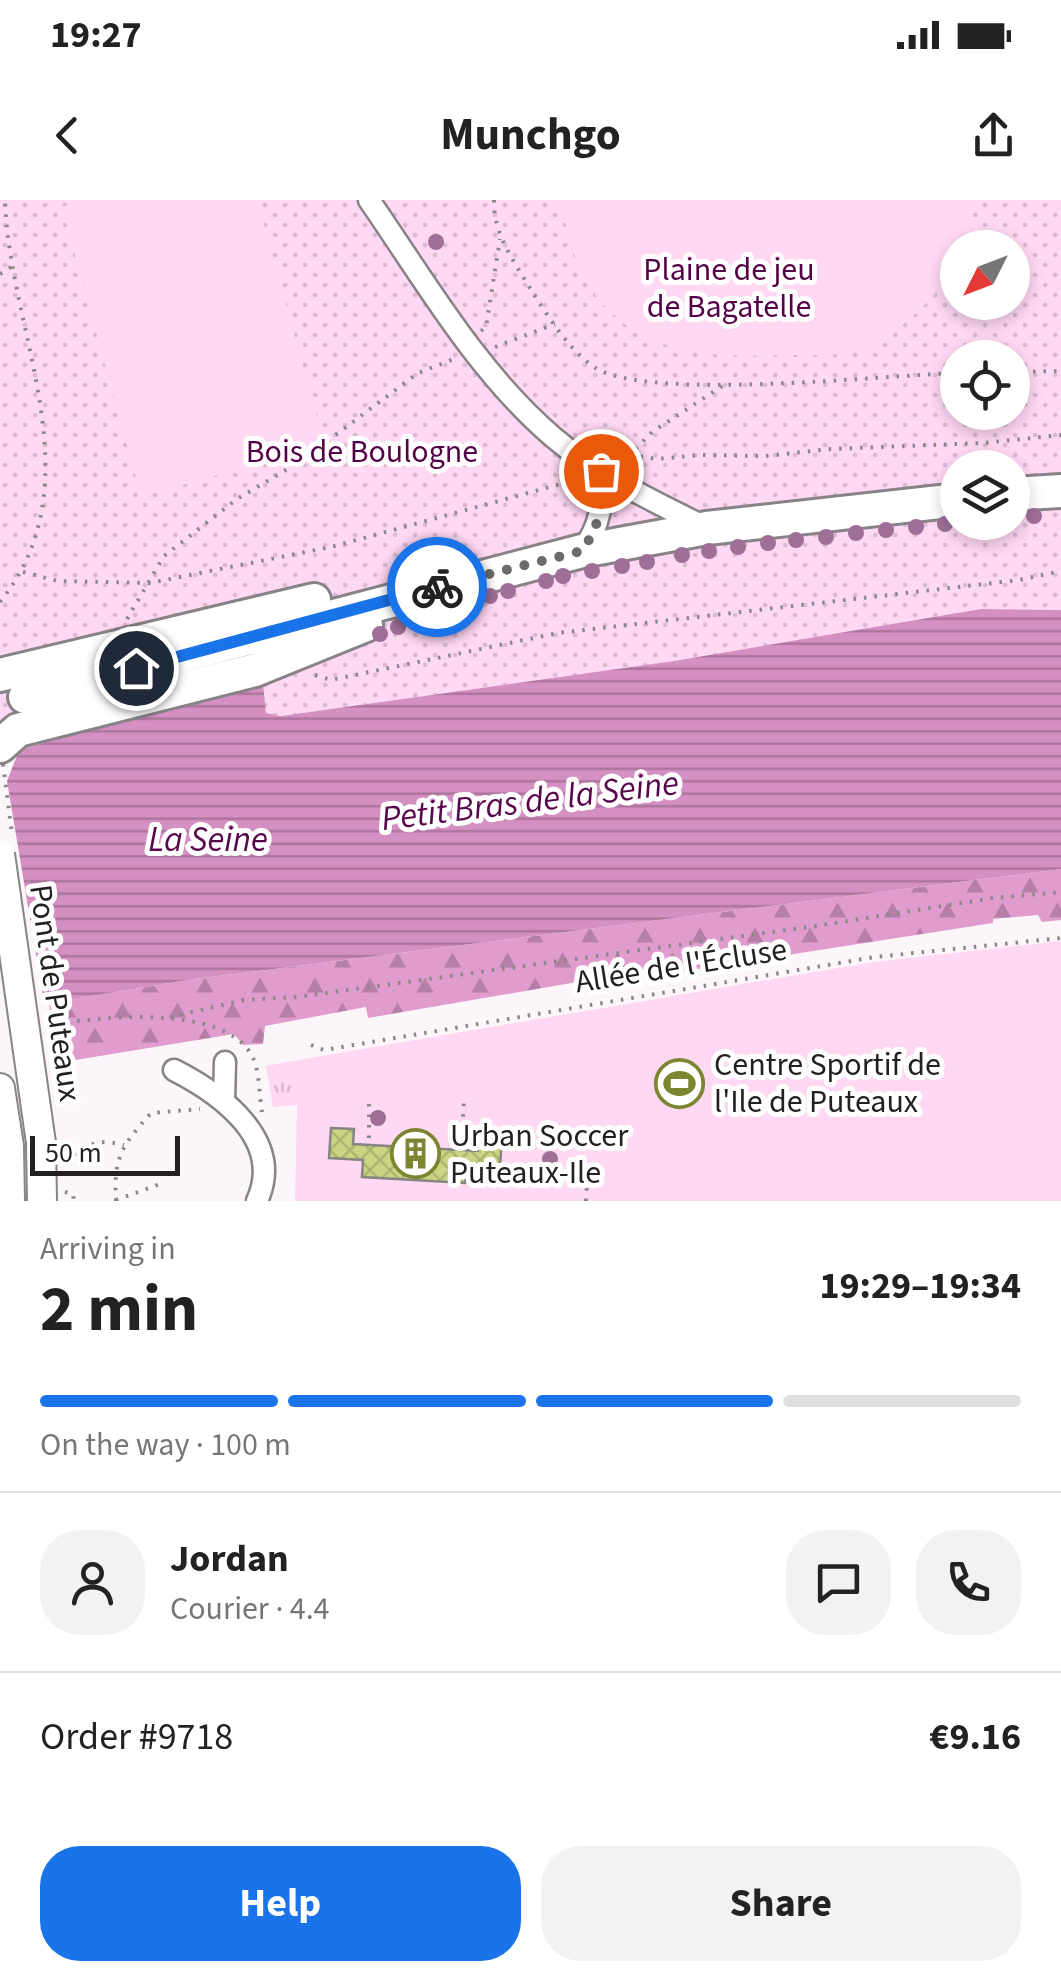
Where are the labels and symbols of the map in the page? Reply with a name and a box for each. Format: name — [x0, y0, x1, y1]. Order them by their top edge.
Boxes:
north arrow — [940, 230, 1030, 320]
park label: Plaine de jeu de Bagatelle — [643, 247, 815, 330]
park label: Bois de Boulogne — [246, 429, 478, 475]
pin — [559, 429, 644, 514]
courier — [387, 537, 487, 637]
pin — [94, 626, 179, 711]
water label: Petit Bras de la Seine — [378, 758, 682, 844]
water label: La Seine — [148, 815, 268, 865]
street label: Pont de Puteaux — [17, 882, 93, 1104]
street label: Allée de l'Écluse — [572, 927, 790, 1005]
place label: Centre Sportif de l'Ile de Puteaux — [714, 1042, 941, 1125]
sports icon: Centre Sportif de l'Ile de Puteaux — [653, 1057, 705, 1109]
place label: Urban Soccer Puteaux-Ile — [450, 1113, 629, 1196]
building icon: Urban Soccer Puteaux-Ile — [389, 1128, 441, 1180]
scale bar — [30, 1131, 180, 1176]

